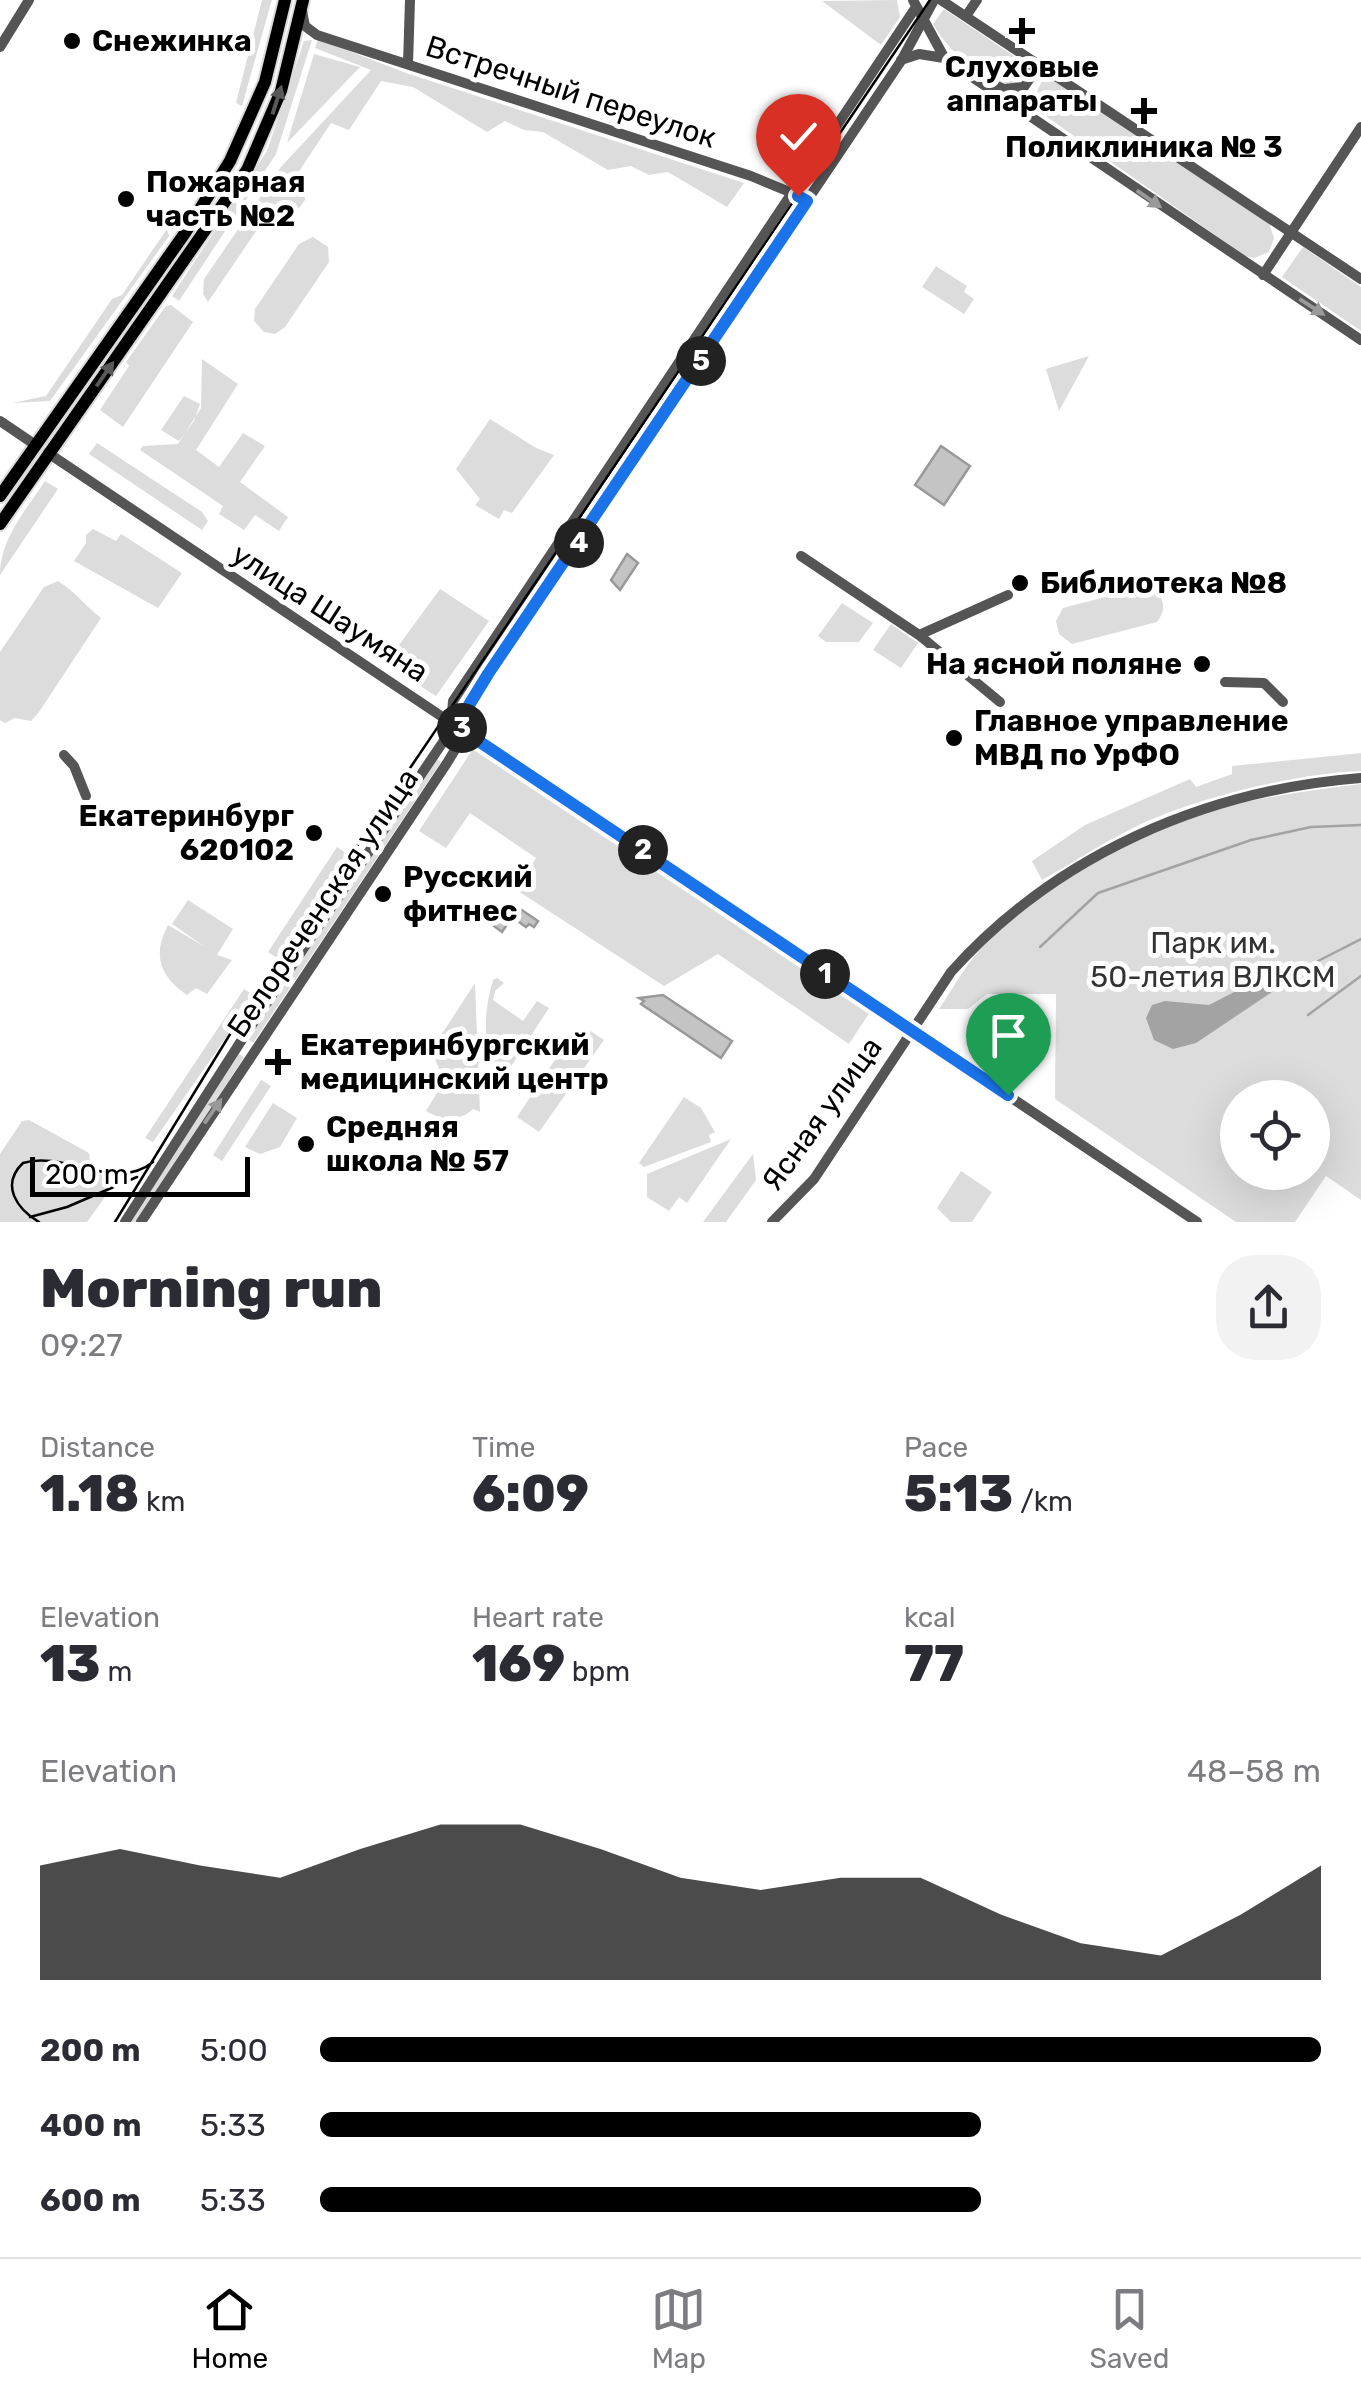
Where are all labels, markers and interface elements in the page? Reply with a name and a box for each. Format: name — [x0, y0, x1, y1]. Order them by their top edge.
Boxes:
marker: Слуховые аппараты — [1009, 18, 1035, 44]
place label: Снежинка — [92, 23, 252, 59]
street label: Встречный переулок — [421, 28, 721, 156]
marker: Снежинка — [61, 30, 83, 52]
place label: Слуховые аппараты — [945, 49, 1099, 119]
one-way arrow — [271, 85, 286, 115]
pin — [756, 94, 841, 197]
marker: Поликлиника № 3 — [1131, 98, 1157, 124]
icon: check — [771, 109, 826, 164]
place label: Поликлиника № 3 — [1005, 129, 1283, 165]
place label: Пожарная часть №2 — [146, 164, 306, 234]
marker: Пожарная часть №2 — [115, 188, 137, 210]
one-way arrow — [1136, 189, 1163, 208]
one-way arrow — [1298, 298, 1326, 316]
pin: 5 — [676, 336, 726, 386]
text: 5 — [692, 344, 710, 377]
one-way arrow — [95, 361, 114, 388]
pin: 4 — [554, 518, 604, 568]
text: 4 — [569, 526, 589, 559]
street label: улица Шаумяна — [225, 536, 435, 690]
place label: Библиотека №8 — [1040, 565, 1287, 601]
marker: Библиотека №8 — [1009, 572, 1031, 594]
place label: На ясной поляне — [926, 646, 1182, 682]
marker: На ясной поляне — [1191, 653, 1213, 675]
pin: 3 — [437, 703, 487, 753]
place label: Главное управление МВД по УрФО — [974, 703, 1289, 773]
text: 3 — [453, 711, 471, 744]
marker: Главное управление МВД по УрФО — [943, 727, 965, 749]
street label: Белореченская улица — [220, 762, 426, 1044]
place label: Екатеринбург 620102 — [79, 798, 294, 868]
marker: Екатеринбург 620102 — [303, 822, 325, 844]
pin: 2 — [618, 825, 668, 875]
text: 2 — [634, 833, 652, 866]
place label: Русский фитнес — [403, 859, 532, 929]
marker: Русский фитнес — [372, 883, 394, 905]
park label: Парк им. 50-летия ВЛКСМ — [1090, 925, 1336, 995]
pin: 1 — [800, 949, 850, 999]
text: 1 — [818, 957, 832, 990]
pin — [966, 993, 1051, 1096]
icon: arrive — [981, 1008, 1036, 1063]
place label: Екатеринбургский медицинский центр — [300, 1027, 609, 1097]
street label: Ясная улица — [754, 1030, 890, 1198]
marker: Екатеринбургский медицинский центр — [265, 1049, 291, 1075]
map controls — [1220, 1080, 1330, 1190]
button: locate — [1220, 1080, 1330, 1190]
one-way arrow — [203, 1098, 222, 1124]
place label: Средняя школа № 57 — [326, 1109, 509, 1179]
marker: Средняя школа № 57 — [295, 1133, 317, 1155]
scale bar — [30, 1152, 250, 1196]
text: 200 m — [45, 1158, 129, 1191]
button: share — [1216, 1255, 1321, 1360]
text: Morning run — [40, 1256, 382, 1321]
text: 09:27 — [40, 1326, 123, 1364]
text: Distance — [40, 1431, 155, 1464]
text: Time — [472, 1431, 535, 1464]
text: Pace — [904, 1431, 968, 1464]
text: 1.18 — [40, 1464, 139, 1524]
text: 6:09 — [472, 1464, 589, 1524]
text: 5:13 — [904, 1464, 1013, 1524]
text: km — [139, 1485, 185, 1518]
text: /km — [1013, 1485, 1073, 1518]
text: Elevation — [40, 1601, 160, 1634]
text: Heart rate — [472, 1601, 604, 1634]
text: kcal — [904, 1601, 955, 1634]
text: 13 — [40, 1634, 101, 1694]
text: 169 — [472, 1634, 565, 1694]
text: 77 — [904, 1634, 964, 1694]
text: m — [101, 1655, 132, 1688]
text: bpm — [565, 1655, 630, 1688]
text: Elevation — [40, 1752, 177, 1790]
text: 48–58 m — [1187, 1752, 1321, 1790]
text: 200 m — [40, 2031, 140, 2069]
text: 5:00 — [200, 2031, 268, 2069]
text: 400 m — [40, 2106, 142, 2144]
text: 5:33 — [200, 2106, 266, 2144]
text: 600 m — [40, 2181, 140, 2219]
text: 5:33 — [200, 2181, 266, 2219]
tab: Home — [192, 2282, 268, 2375]
tab: Map — [651, 2282, 706, 2375]
tab: Saved — [1089, 2282, 1169, 2375]

